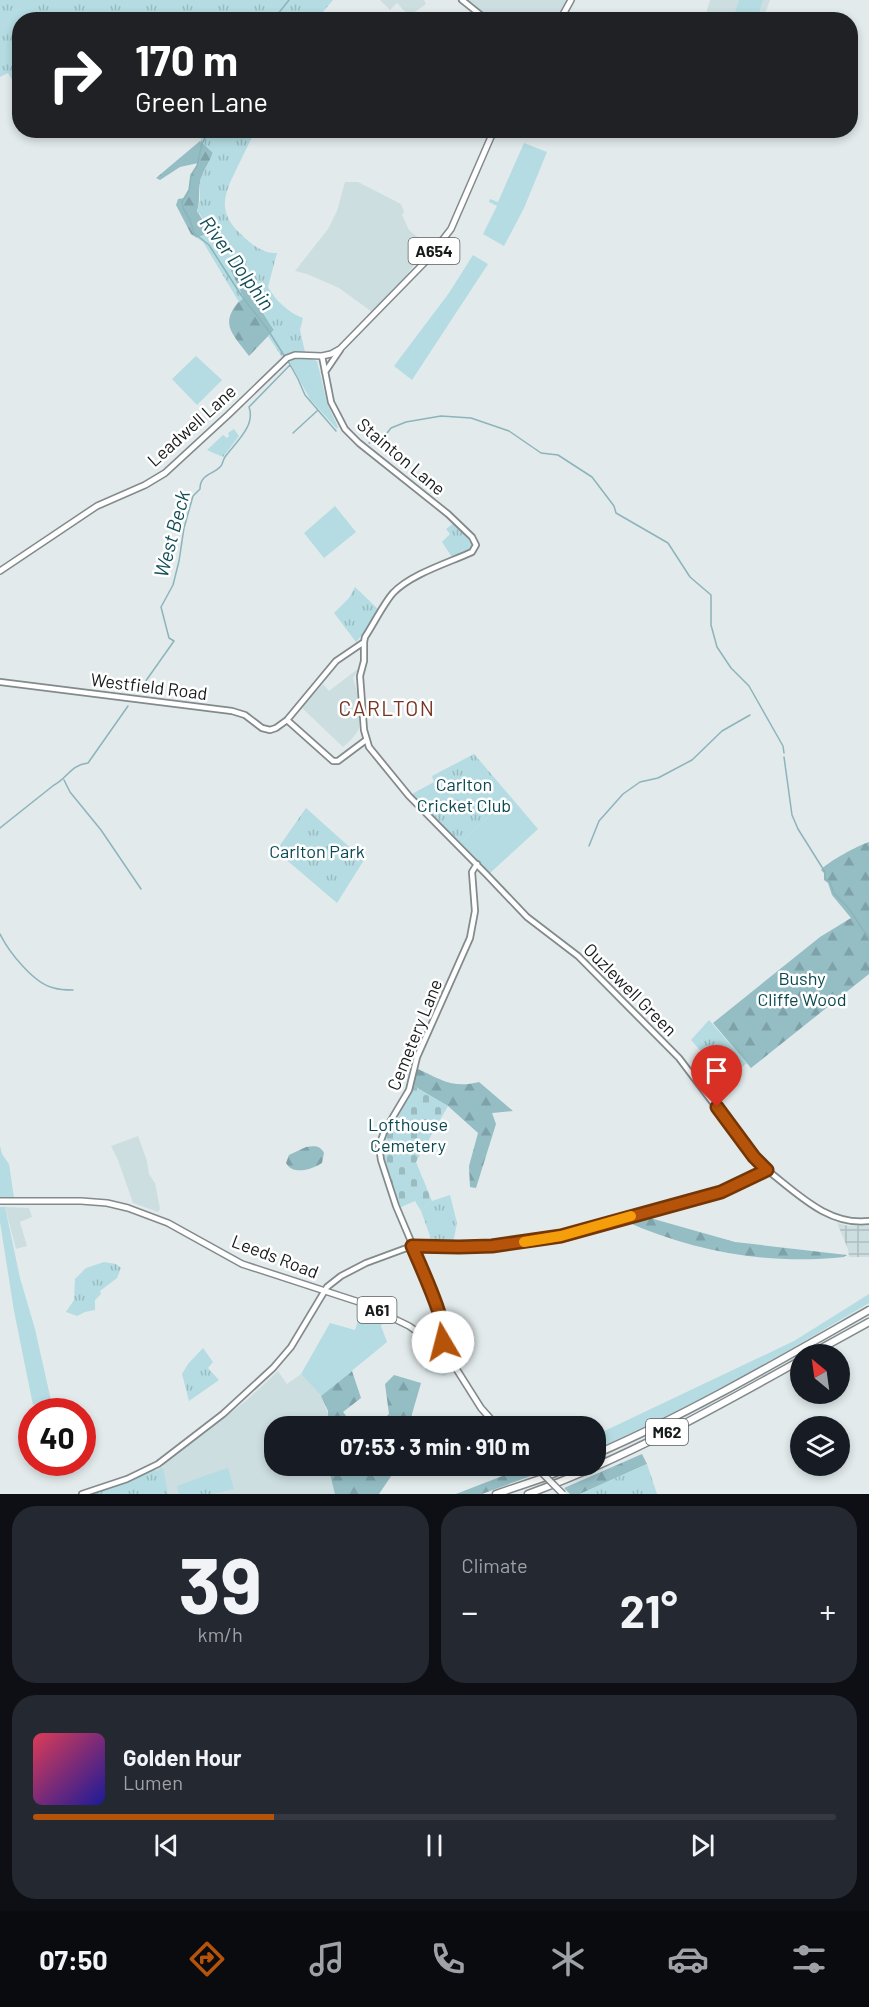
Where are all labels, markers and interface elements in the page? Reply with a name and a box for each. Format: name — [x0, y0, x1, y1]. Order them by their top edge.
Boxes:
text: 170 m — [135, 34, 238, 84]
icon: right — [36, 36, 114, 114]
text: Green Lane — [135, 85, 268, 117]
water label: River Dolphin — [196, 211, 280, 314]
road number: A654 — [408, 238, 460, 264]
street label: Leadwell Lane — [143, 380, 240, 471]
street label: Stainton Lane — [353, 413, 450, 500]
water label: West Beck — [148, 487, 194, 580]
street label: Westfield Road — [89, 668, 209, 704]
district label: CARLTON — [338, 695, 436, 720]
park label: Carlton Cricket Club — [417, 773, 511, 816]
park label: Carlton Park — [269, 840, 365, 862]
street label: Ouzlewell Green — [579, 938, 682, 1041]
park label: Bushy Cliffe Wood — [757, 967, 847, 1010]
street label: Cemetery Lane — [382, 976, 446, 1094]
pin — [691, 1045, 742, 1107]
icon: arrive — [700, 1054, 733, 1087]
park label: Lofthouse Cemetery — [368, 1113, 448, 1156]
street label: Leeds Road — [229, 1229, 322, 1283]
road number: A61 — [358, 1297, 397, 1323]
position arrow — [411, 1310, 475, 1374]
north arrow — [790, 1344, 850, 1404]
map controls — [790, 1344, 850, 1476]
speed limit sign: 40 — [18, 1398, 96, 1476]
button: layers — [790, 1416, 850, 1476]
road number: M62 — [646, 1419, 688, 1445]
text: 07:53 · 3 min · 910 m — [340, 1433, 530, 1459]
text: 39 — [178, 1536, 262, 1630]
text: Climate — [462, 1553, 528, 1577]
text: 21° — [620, 1583, 678, 1637]
text: − — [462, 1591, 478, 1631]
text: + — [820, 1591, 836, 1631]
text: km/h — [198, 1622, 243, 1646]
text: Golden Hour — [123, 1744, 241, 1770]
text: Lumen — [123, 1770, 183, 1794]
icon: previous — [150, 1829, 183, 1862]
icon: pause — [418, 1829, 451, 1862]
icon: next — [686, 1829, 719, 1862]
icon: directions — [186, 1938, 228, 1980]
icon: music — [306, 1938, 348, 1980]
icon: phone — [427, 1938, 469, 1980]
icon: climate — [547, 1938, 589, 1980]
icon: car — [667, 1938, 709, 1980]
icon: filters — [788, 1938, 830, 1980]
text: 07:50 — [39, 1943, 108, 1975]

